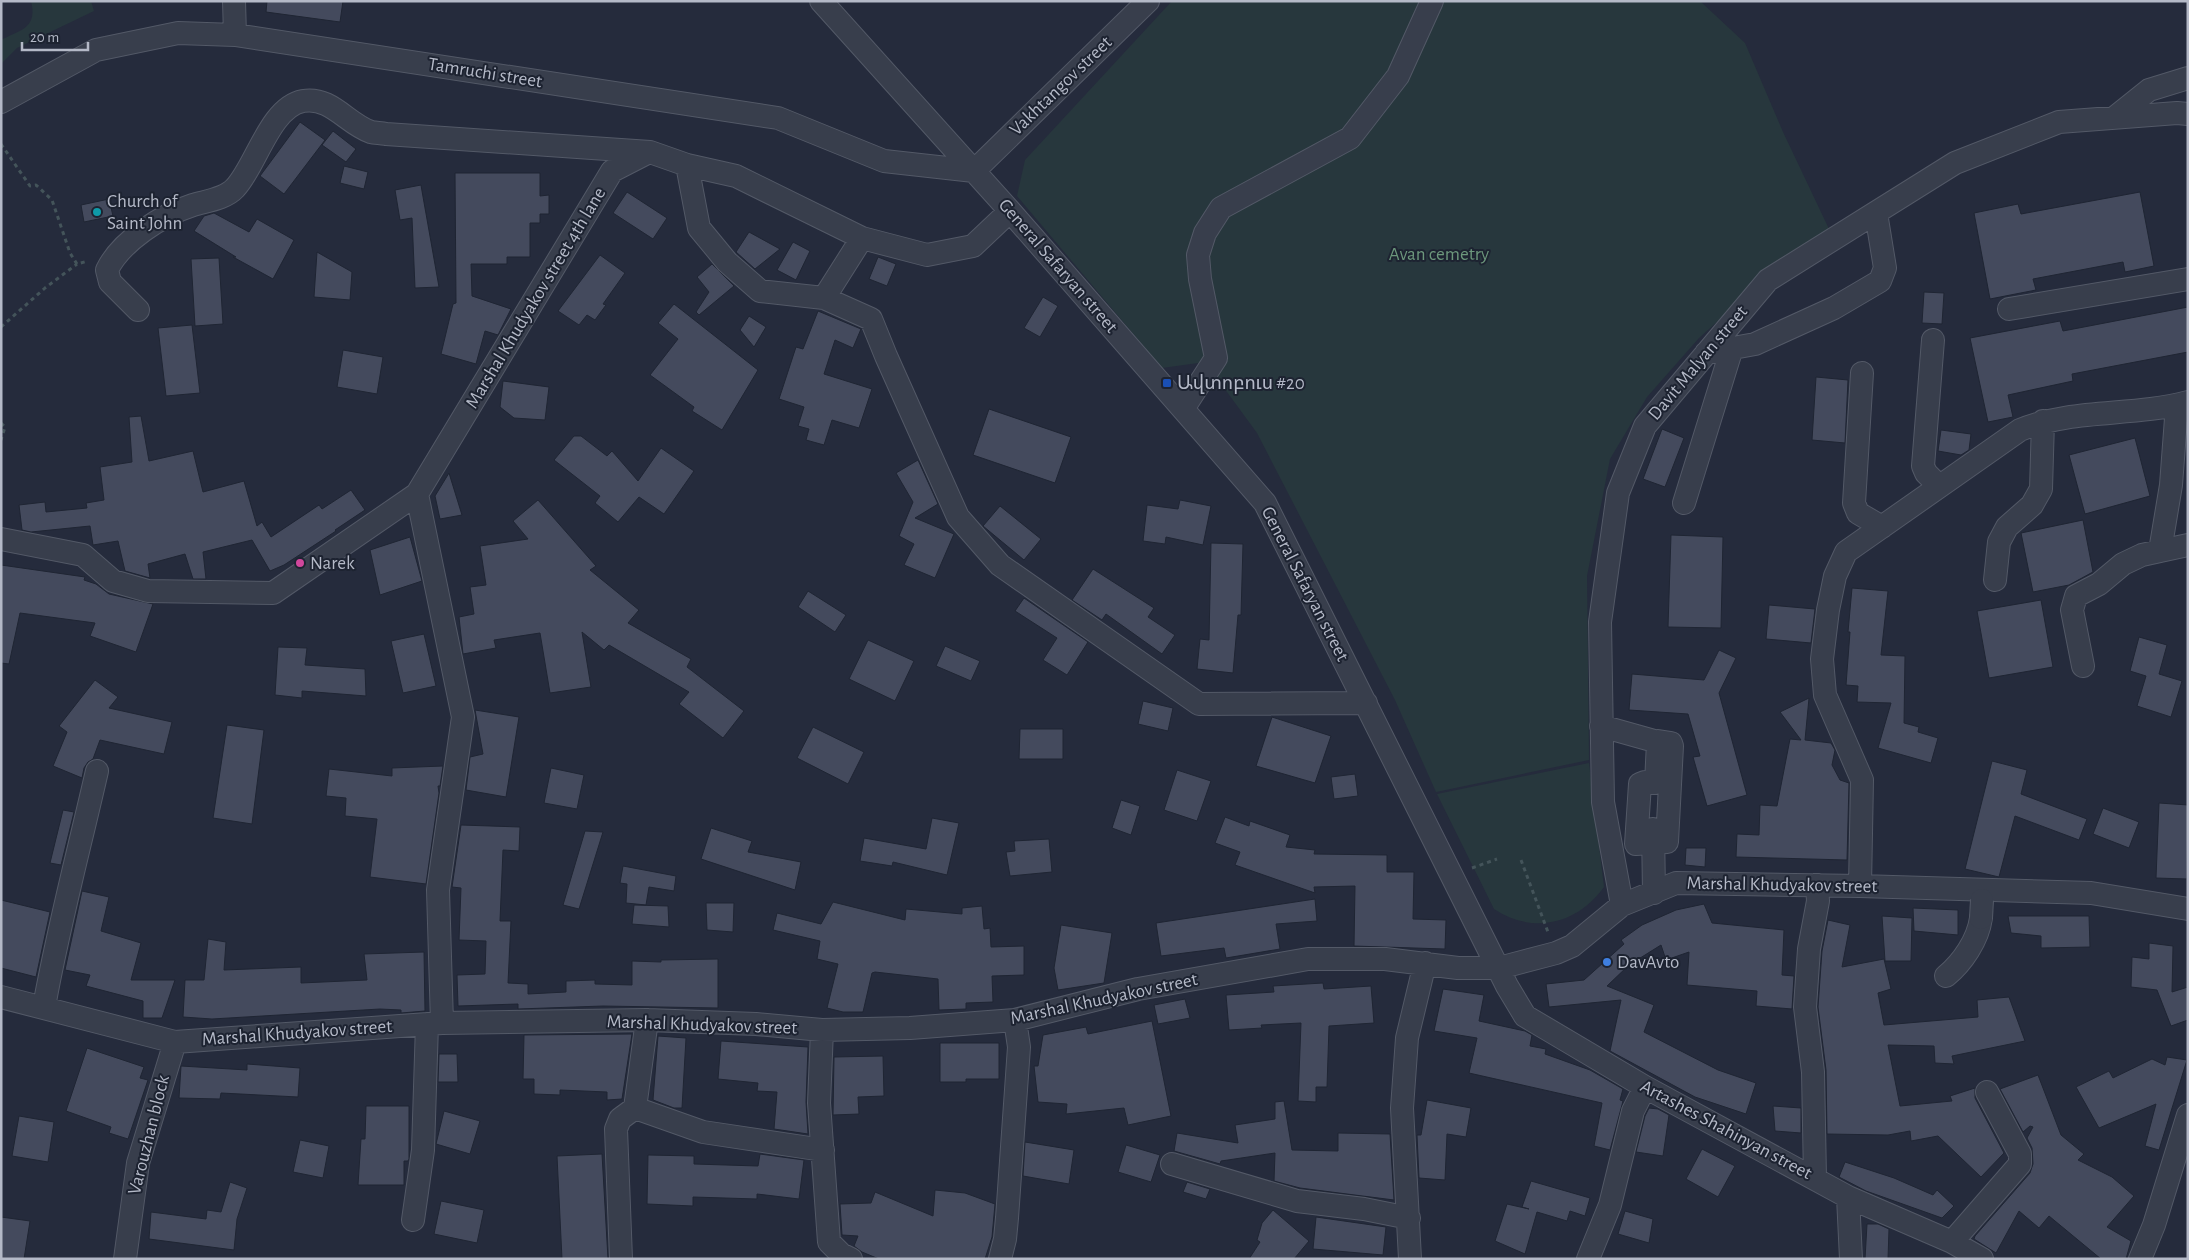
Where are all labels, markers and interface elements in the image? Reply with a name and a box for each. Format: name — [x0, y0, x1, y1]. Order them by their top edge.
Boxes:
scale bar — [22, 20, 89, 52]
text: 20 m — [30, 30, 59, 45]
street label: Vakhtangov street — [1006, 33, 1116, 139]
street label: Tamruchi street — [427, 55, 543, 91]
street label: Marshal Khudyakov street 4th lane — [462, 184, 610, 412]
place label: Church of Saint John — [107, 192, 182, 233]
street label: General Safaryan street — [995, 195, 1121, 337]
marker: Church of Saint John — [91, 206, 103, 218]
park label: Avan cemetry — [1389, 245, 1489, 264]
street label: Davit Malyan street — [1645, 302, 1751, 424]
place label: Ավտոբուս #20 — [1177, 374, 1305, 394]
marker: Ավտոբուս #20 — [1161, 377, 1173, 389]
street label: General Safaryan street — [1258, 504, 1352, 664]
place label: Narek — [310, 554, 355, 573]
marker: Narek — [294, 557, 306, 569]
street label: Marshal Khudyakov street — [1686, 874, 1878, 896]
place label: DavAvto — [1617, 953, 1679, 972]
marker: DavAvto — [1601, 956, 1613, 968]
street label: Marshal Khudyakov street — [1009, 970, 1199, 1028]
street label: Marshal Khudyakov street — [606, 1012, 798, 1038]
street label: Marshal Khudyakov street — [201, 1017, 393, 1049]
street label: Varouzhan block — [125, 1073, 173, 1197]
street label: Artashes Shahinyan street — [1637, 1077, 1815, 1183]

